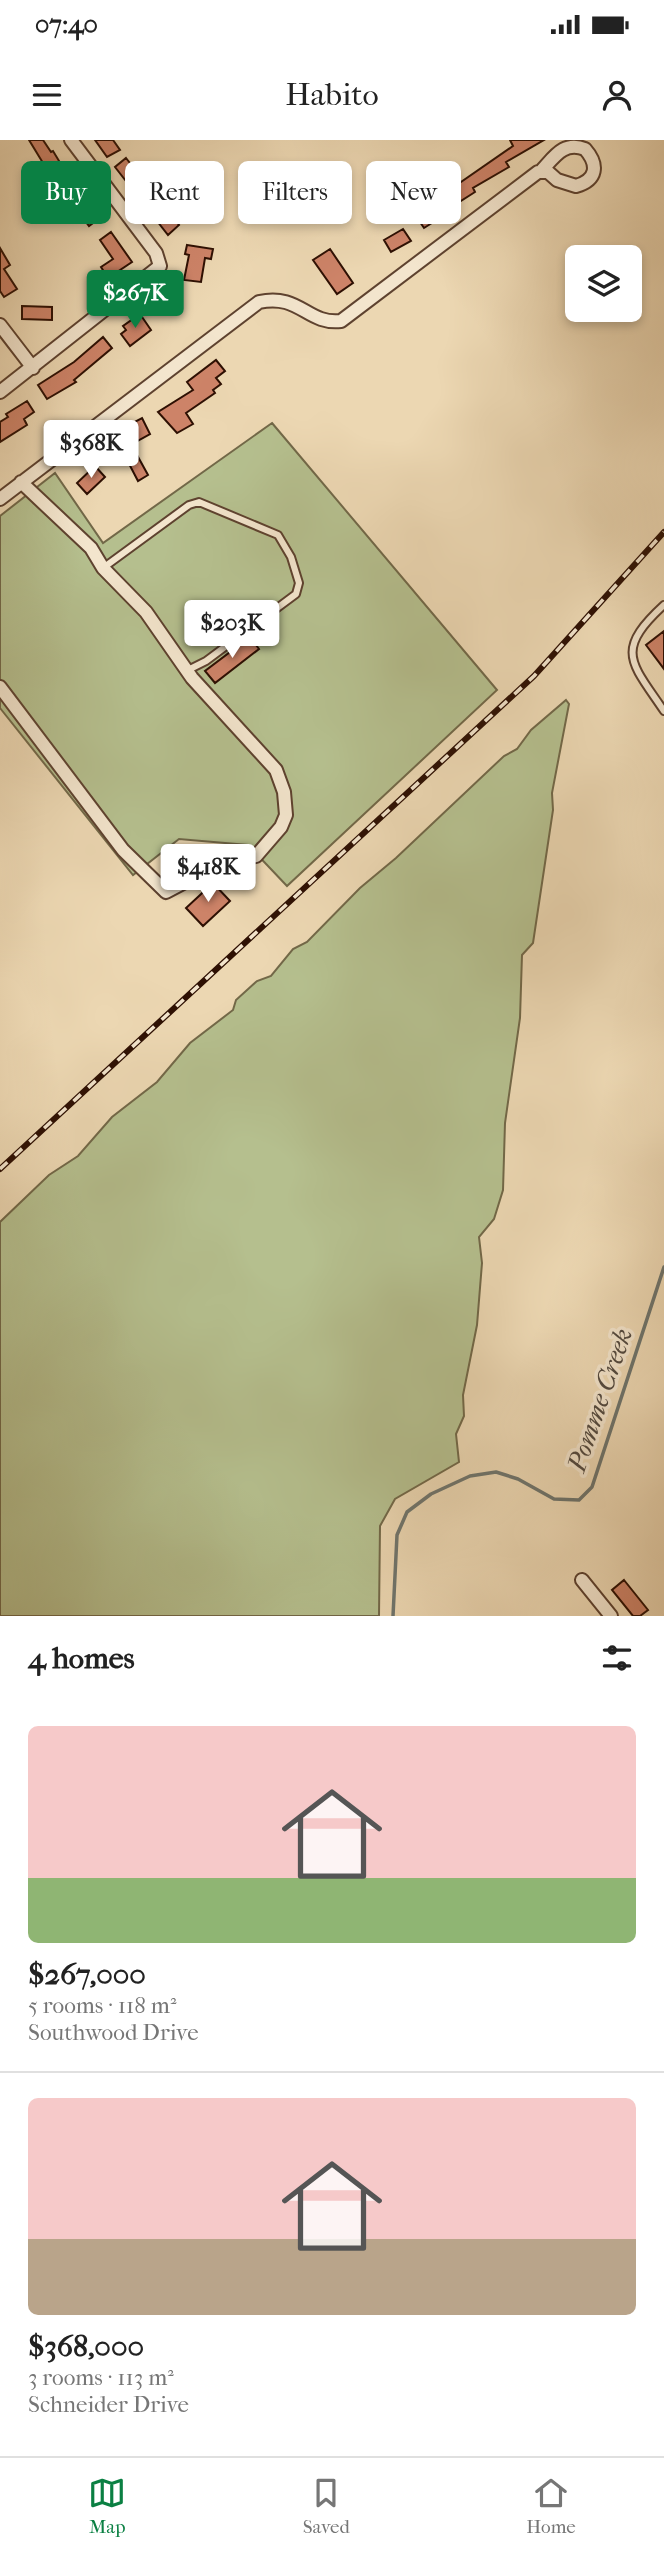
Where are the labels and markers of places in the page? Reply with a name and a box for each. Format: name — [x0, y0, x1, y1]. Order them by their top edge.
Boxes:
pin: $267K — [86, 270, 184, 330]
pin: $368K — [42, 420, 140, 480]
pin: $203K — [183, 601, 281, 660]
pin: $418K — [159, 844, 257, 904]

